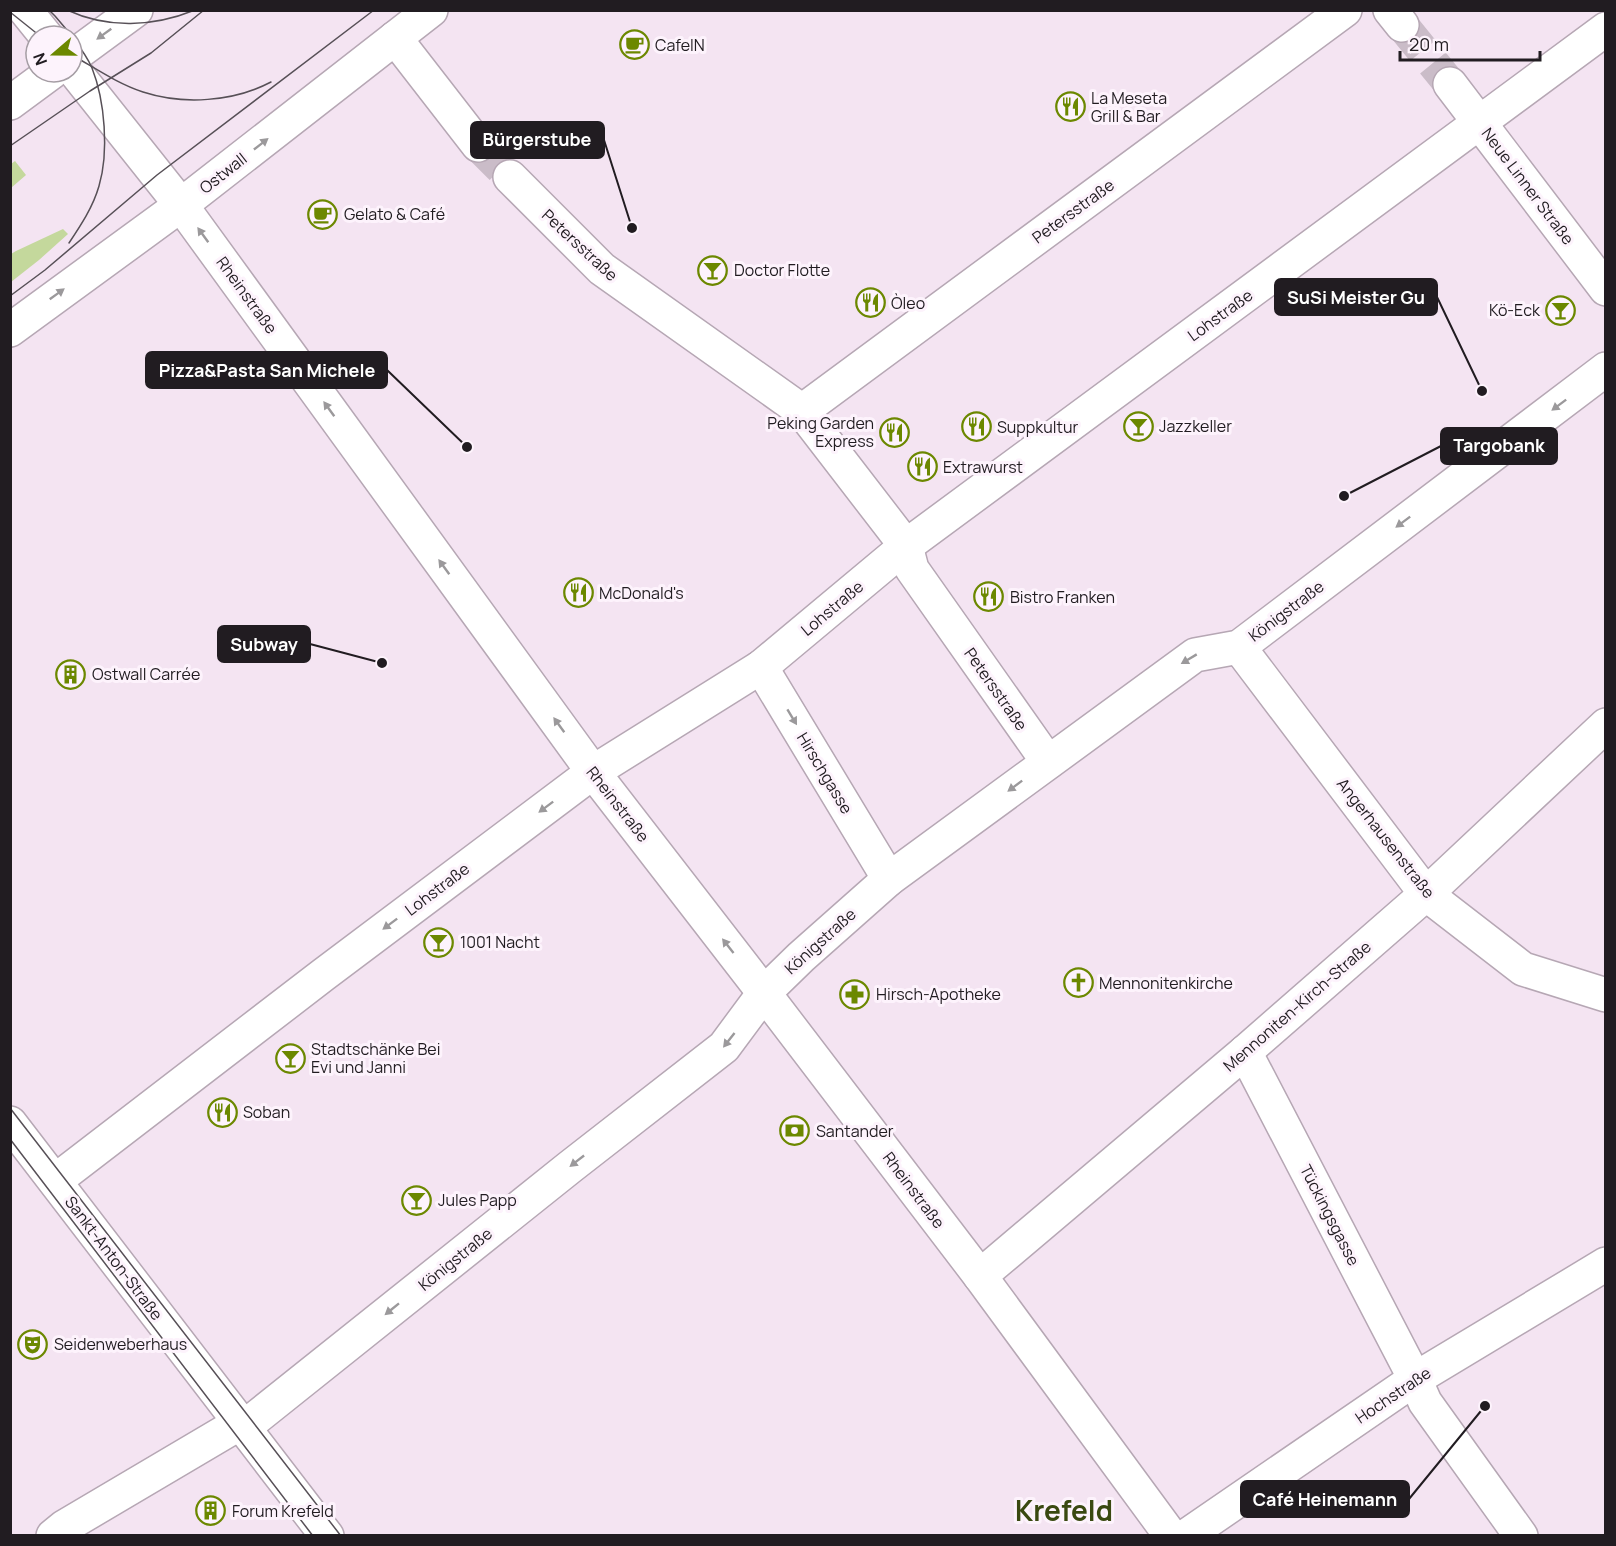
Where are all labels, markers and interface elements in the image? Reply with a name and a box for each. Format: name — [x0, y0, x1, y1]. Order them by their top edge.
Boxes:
north arrow — [24, 24, 84, 84]
scale bar — [1400, 24, 1540, 62]
one-way arrow — [97, 28, 113, 40]
cafe icon: CafeIN — [618, 29, 650, 61]
text: 20 m — [1409, 32, 1449, 56]
place label: CafeIN — [655, 34, 705, 56]
text: N — [28, 50, 52, 68]
place label: La Meseta Grill & Bar — [1091, 87, 1167, 127]
restaurant icon: La Meseta Grill & Bar — [1054, 91, 1086, 123]
callout: Bürgerstube — [471, 122, 604, 158]
street label: Neue Linner Straße — [1477, 123, 1579, 249]
text: Bürgerstube — [483, 127, 592, 151]
one-way arrow — [253, 137, 269, 150]
street label: Ostwall — [195, 148, 251, 198]
street label: Petersstraße — [1028, 174, 1118, 248]
cafe icon: Gelato & Café — [307, 198, 339, 230]
place label: Gelato & Café — [344, 203, 445, 225]
street label: Petersstraße — [537, 204, 623, 286]
one-way arrow — [197, 228, 209, 244]
street label: Rheinstraße — [212, 252, 282, 338]
bar icon: Doctor Flotte — [697, 254, 729, 286]
place label: Doctor Flotte — [734, 259, 830, 281]
callout: SuSi Meister Gu — [1275, 279, 1437, 315]
street label: Lohstraße — [1183, 284, 1257, 346]
text: SuSi Meister Gu — [1287, 285, 1425, 309]
restaurant icon: Òleo — [854, 287, 886, 319]
one-way arrow — [50, 289, 65, 301]
place label: Òleo — [891, 292, 925, 314]
bar icon: Kö-Eck — [1545, 294, 1577, 326]
place label: Kö-Eck — [1489, 299, 1541, 321]
callout: Pizza&Pasta San Michele — [146, 352, 387, 388]
text: Pizza&Pasta San Michele — [159, 358, 375, 382]
one-way arrow — [1551, 398, 1566, 410]
one-way arrow — [324, 402, 336, 417]
bar icon: Jazzkeller — [1122, 410, 1154, 442]
restaurant icon: Suppkultur — [960, 411, 992, 443]
place label: Peking Garden Express — [767, 412, 874, 452]
place label: Jazzkeller — [1159, 415, 1232, 437]
restaurant icon: Peking Garden Express — [879, 416, 911, 448]
place label: Suppkultur — [997, 416, 1078, 438]
callout: Targobank — [1441, 428, 1557, 464]
text: Targobank — [1453, 433, 1546, 457]
restaurant icon: Extrawurst — [906, 451, 938, 483]
place label: Extrawurst — [943, 456, 1023, 478]
one-way arrow — [1396, 516, 1411, 528]
one-way arrow — [438, 559, 450, 575]
street label: Lohstraße — [796, 575, 868, 641]
street label: Königstraße — [1244, 575, 1328, 647]
restaurant icon: McDonald's — [562, 577, 594, 609]
restaurant icon: Bistro Franken — [973, 581, 1005, 613]
place label: McDonald's — [599, 582, 684, 604]
place label: Bistro Franken — [1010, 586, 1115, 608]
callout: Subway — [218, 626, 310, 662]
text: Subway — [230, 632, 298, 656]
street label: Petersstraße — [959, 643, 1033, 735]
one-way arrow — [1181, 654, 1198, 665]
building icon: Ostwall Carrée — [55, 658, 87, 690]
place label: Ostwall Carrée — [92, 663, 200, 685]
one-way arrow — [786, 709, 797, 725]
one-way arrow — [553, 717, 565, 733]
street label: Hirschgasse — [792, 728, 858, 818]
street label: Rheinstraße — [582, 762, 654, 846]
street label: Angerhausenstraße — [1332, 773, 1440, 903]
one-way arrow — [1007, 780, 1023, 792]
one-way arrow — [539, 801, 555, 813]
street label: Lohstraße — [400, 858, 474, 920]
street label: Königstraße — [780, 903, 860, 979]
one-way arrow — [383, 918, 399, 930]
bar icon: 1001 Nacht — [423, 926, 455, 958]
place label: 1001 Nacht — [460, 931, 540, 953]
street label: Mennoniten-Kirch-Straße — [1218, 936, 1376, 1076]
one-way arrow — [723, 939, 735, 954]
church icon: Mennonitenkirche — [1062, 967, 1094, 999]
place label: Mennonitenkirche — [1099, 972, 1233, 994]
pharmacy icon: Hirsch-Apotheke — [839, 978, 871, 1010]
place label: Hirsch-Apotheke — [876, 983, 1001, 1005]
one-way arrow — [723, 1031, 735, 1047]
place label: Stadtschänke Bei Evi und Janni — [311, 1038, 440, 1078]
bar icon: Stadtschänke Bei Evi und Janni — [274, 1042, 306, 1074]
restaurant icon: Soban — [206, 1096, 238, 1128]
place label: Soban — [243, 1101, 290, 1123]
bank icon: Santander — [779, 1115, 811, 1147]
place label: Santander — [816, 1120, 894, 1142]
street label: Rheinstraße — [878, 1147, 950, 1233]
one-way arrow — [569, 1155, 585, 1168]
street label: Tückingsgasse — [1295, 1161, 1365, 1269]
bar icon: Jules Papp — [401, 1184, 433, 1216]
place label: Jules Papp — [438, 1189, 517, 1211]
street label: Sankt-Anton-Straße — [60, 1192, 168, 1324]
street label: Königstraße — [413, 1222, 497, 1296]
one-way arrow — [384, 1302, 399, 1314]
theatre icon: Seidenweberhaus — [17, 1328, 49, 1360]
place label: Seidenweberhaus — [54, 1333, 187, 1355]
street label: Hochstraße — [1351, 1362, 1435, 1428]
callout: Café Heinemann — [1241, 1481, 1409, 1517]
text: Café Heinemann — [1253, 1487, 1397, 1511]
district label: Krefeld — [1015, 1491, 1113, 1529]
building icon: Forum Krefeld — [195, 1495, 227, 1527]
place label: Forum Krefeld — [232, 1500, 334, 1522]

